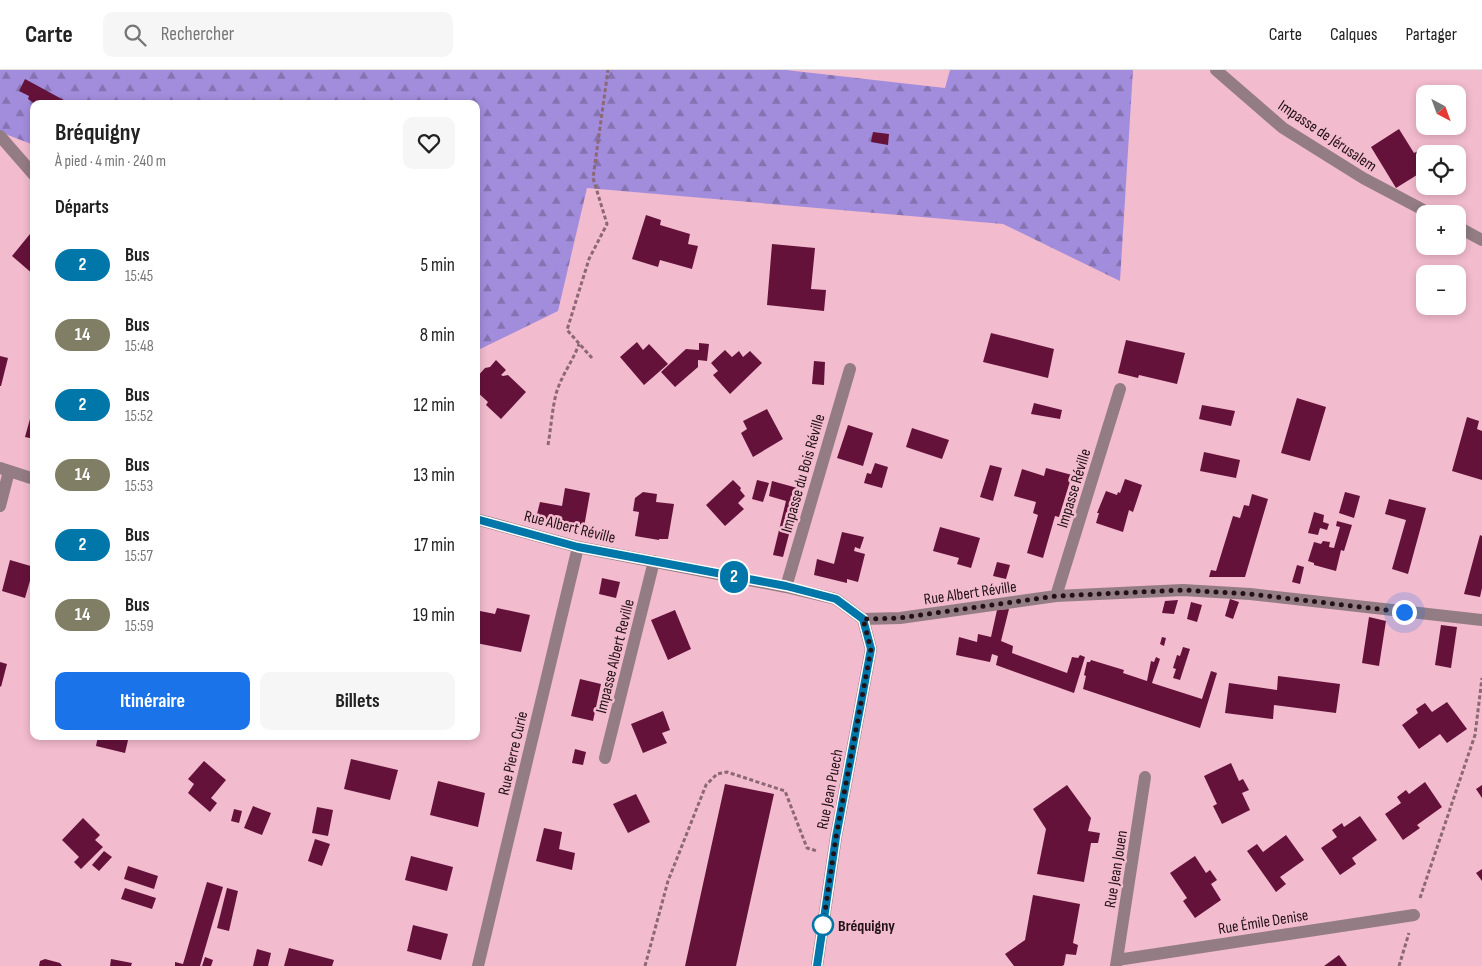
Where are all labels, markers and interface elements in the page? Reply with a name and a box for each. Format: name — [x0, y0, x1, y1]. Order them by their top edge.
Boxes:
search box — [103, 12, 453, 57]
text: Carte — [25, 20, 73, 49]
icon: search — [121, 21, 149, 49]
text: Rechercher — [161, 23, 234, 46]
text: Carte — [1269, 24, 1302, 45]
text: Calques — [1330, 24, 1377, 45]
text: Partager — [1405, 24, 1457, 45]
north arrow — [1416, 85, 1466, 135]
map controls — [1416, 85, 1466, 315]
street label: Impasse de Jérusalem — [1274, 96, 1380, 176]
button: heart — [403, 117, 455, 169]
text: Bréquigny — [55, 118, 140, 147]
button: locate — [1416, 145, 1466, 195]
text: À pied · 4 min · 240 m — [55, 152, 166, 171]
text: Départs — [55, 196, 109, 219]
button: + — [1416, 205, 1466, 255]
text: Bus — [125, 244, 150, 267]
text: 2 — [79, 254, 86, 275]
text: 5 min — [420, 254, 455, 277]
button: − — [1416, 265, 1466, 315]
text: 15:45 — [125, 267, 153, 286]
text: Bus — [125, 314, 150, 337]
text: 14 — [75, 324, 90, 345]
text: 8 min — [420, 324, 455, 347]
text: 15:48 — [125, 337, 154, 356]
text: Bus — [125, 384, 150, 407]
text: 2 — [79, 394, 86, 415]
text: 12 min — [413, 394, 455, 417]
text: 15:52 — [125, 407, 153, 426]
street label: Impasse du Bois Réville — [777, 412, 829, 535]
street label: Impasse Réville — [1053, 447, 1095, 530]
text: Bus — [125, 454, 150, 477]
text: 14 — [75, 464, 90, 485]
text: 13 min — [414, 464, 455, 487]
text: 15:53 — [125, 477, 153, 496]
street label: Rue Albert Réville — [522, 507, 617, 548]
text: Bus — [125, 524, 150, 547]
text: 2 — [79, 534, 86, 555]
text: 17 min — [414, 534, 455, 557]
text: 15:57 — [125, 547, 153, 566]
line badge: 2 — [718, 561, 750, 593]
text: 2 — [730, 566, 738, 587]
street label: Rue Albert Réville — [923, 578, 1018, 609]
text: Bus — [125, 594, 150, 617]
street label: Impasse Albert Reville — [592, 597, 639, 715]
your location — [1392, 600, 1417, 625]
text: 14 — [75, 604, 90, 625]
text: 19 min — [413, 604, 455, 627]
text: 15:59 — [125, 617, 154, 636]
button: Itinéraire — [55, 672, 250, 730]
button: Billets — [260, 672, 455, 730]
street label: Rue Pierre Curie — [495, 710, 532, 797]
street label: Rue Jean Puech — [813, 747, 848, 831]
street label: Rue Jean Jouen — [1101, 829, 1132, 909]
street label: Rue Émile Denise — [1217, 906, 1310, 939]
marker: Bréquigny — [812, 914, 834, 936]
place label: Bréquigny — [838, 917, 895, 936]

